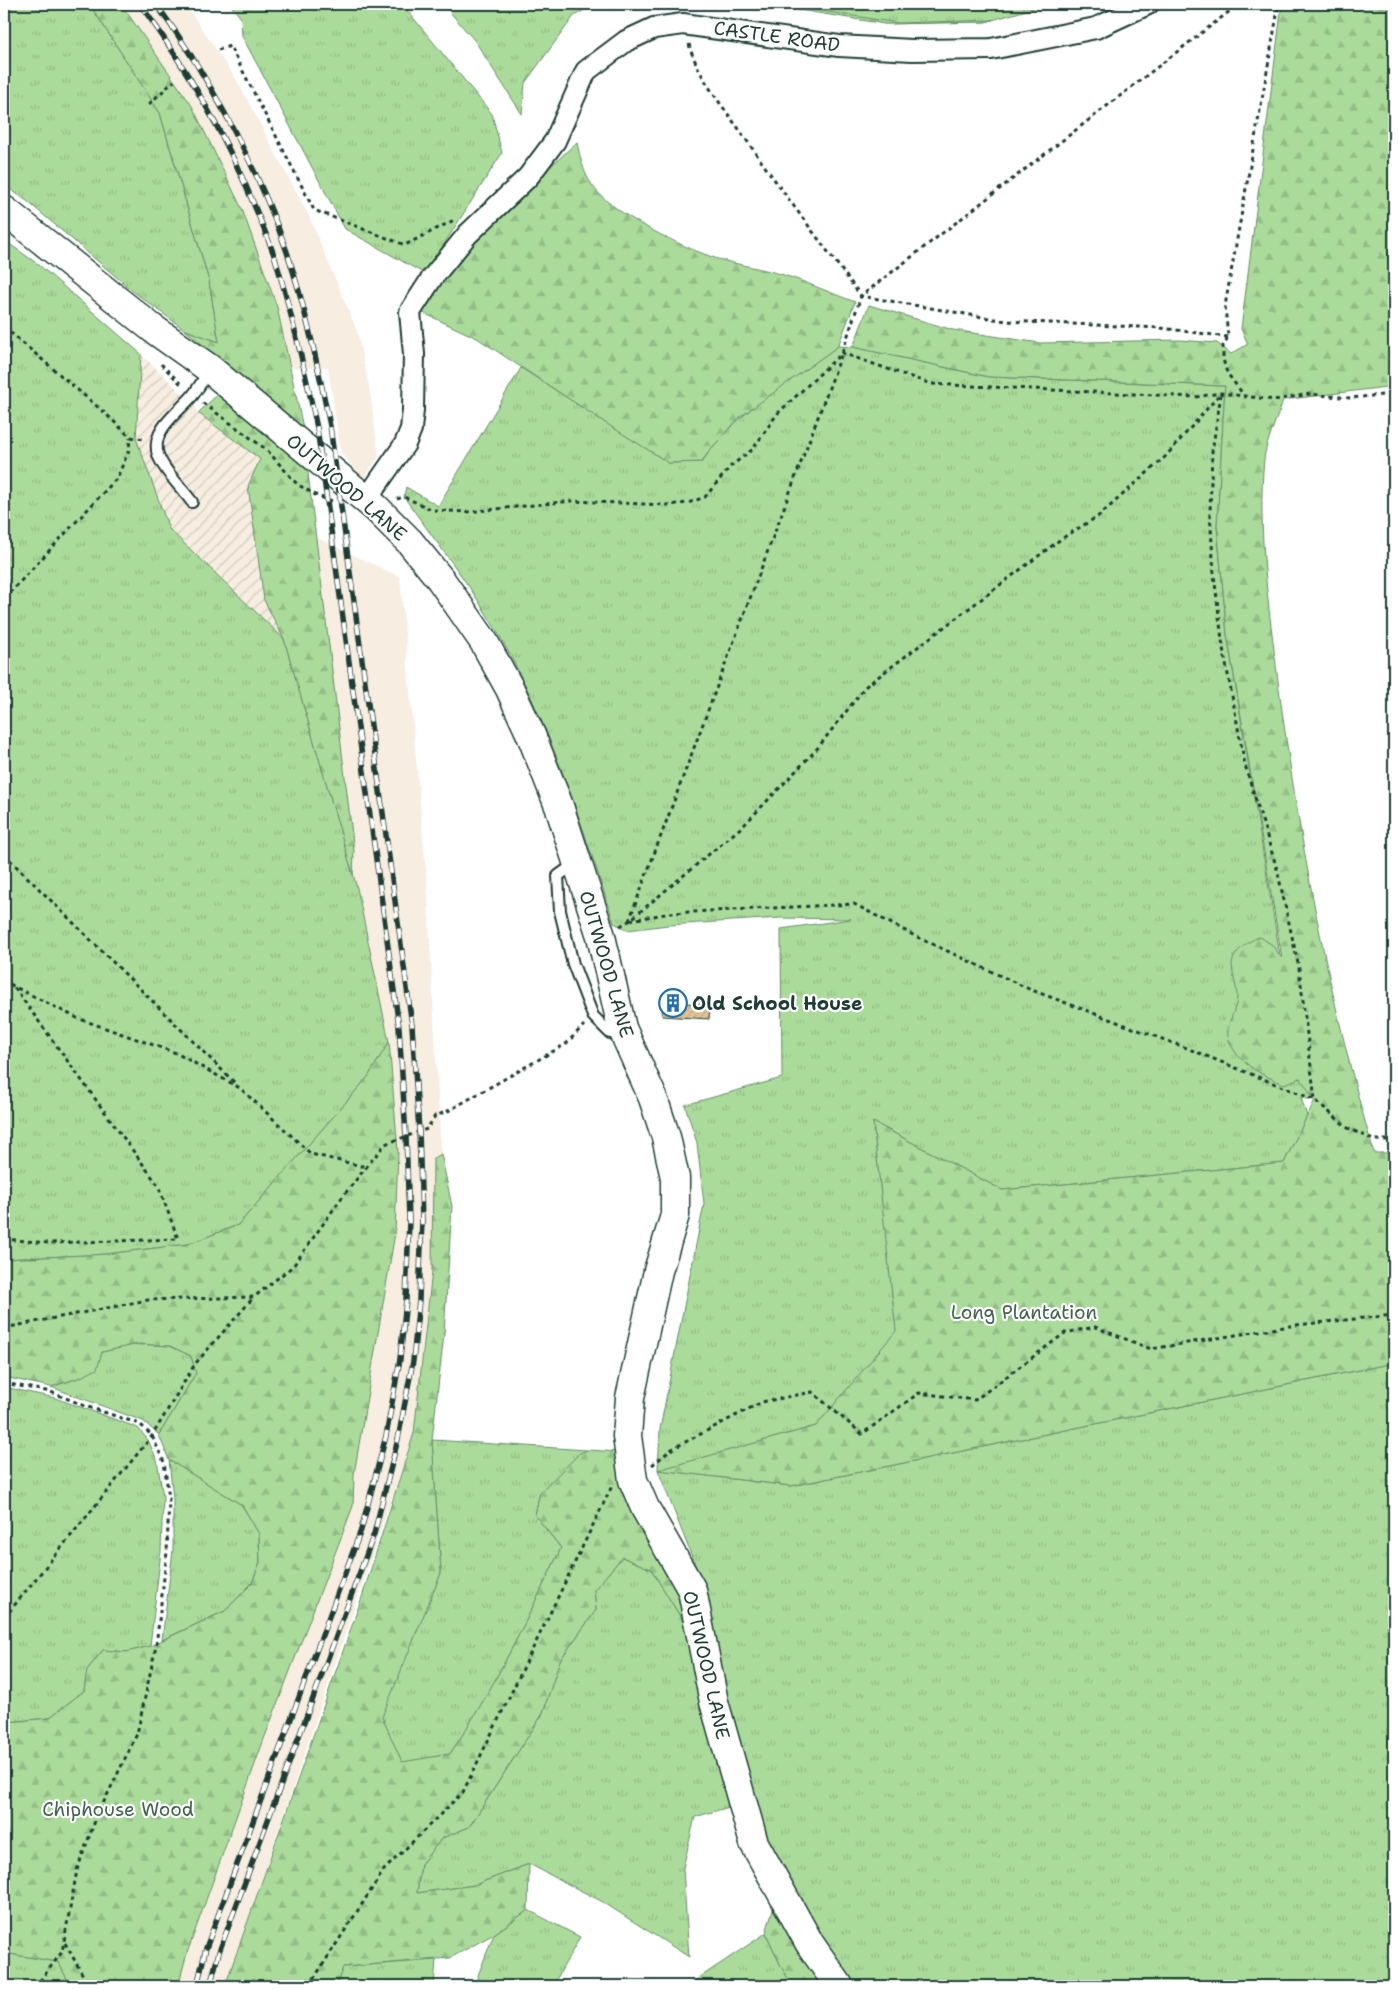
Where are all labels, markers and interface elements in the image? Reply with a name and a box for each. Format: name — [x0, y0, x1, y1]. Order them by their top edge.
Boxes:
street label: CASTLE ROAD — [712, 15, 842, 58]
street label: OUTWOOD LANE — [281, 428, 412, 547]
street label: OUTWOOD LANE — [574, 888, 640, 1041]
building icon: Old School House — [658, 988, 688, 1018]
place label: Old School House — [692, 991, 862, 1016]
park label: Long Plantation — [951, 1300, 1097, 1325]
street label: OUTWOOD LANE — [677, 1588, 736, 1742]
park label: Chiphouse Wood — [42, 1797, 194, 1822]

